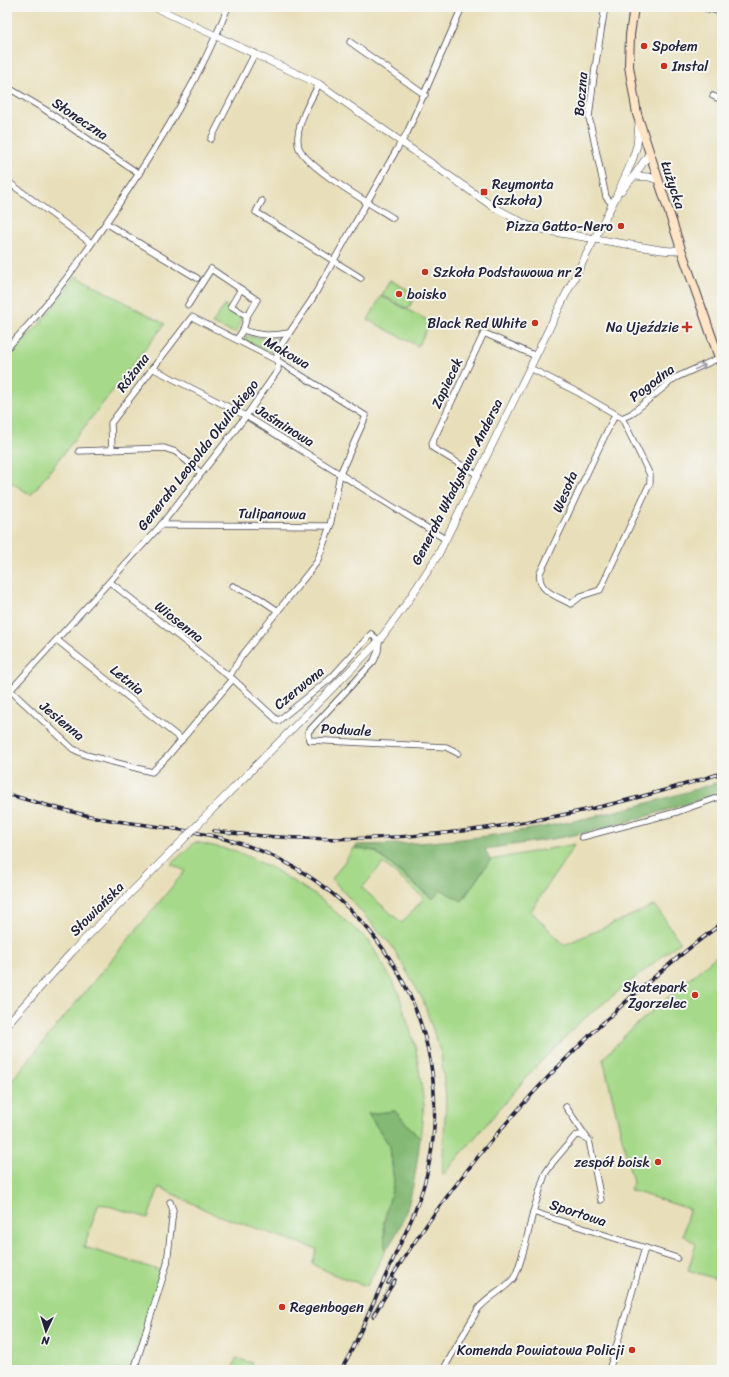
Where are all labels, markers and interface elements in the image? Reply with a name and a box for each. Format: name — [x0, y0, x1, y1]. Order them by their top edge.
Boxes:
place label: Społem — [652, 34, 698, 59]
marker: Społem — [639, 41, 649, 51]
place label: Instal — [671, 54, 709, 79]
marker: Instal — [659, 61, 669, 71]
street label: Boczna — [567, 70, 595, 117]
street label: Słoneczna — [47, 91, 113, 147]
street label: Łużycka — [653, 158, 693, 213]
place label: Reymonta (szkoła) — [492, 172, 554, 213]
marker: Reymonta (szkoła) — [479, 187, 489, 197]
place label: Pizza Gatto-Nero — [506, 214, 613, 239]
marker: Pizza Gatto-Nero — [616, 221, 626, 231]
place label: Szkoła Podstawowa nr 2 — [433, 260, 582, 285]
marker: Szkoła Podstawowa nr 2 — [420, 267, 430, 277]
place label: boisko — [407, 282, 447, 307]
marker: boisko — [394, 289, 404, 299]
place label: Black Red White — [427, 311, 527, 336]
place label: Na Ujeździe — [606, 315, 679, 340]
marker: Black Red White — [530, 318, 540, 328]
marker: Na Ujeździe — [682, 322, 692, 332]
street label: Makowa — [259, 330, 315, 376]
street label: Różana — [110, 347, 157, 398]
street label: Zapiecek — [424, 353, 470, 413]
street label: Pogodna — [624, 357, 680, 409]
one-way arrow — [694, 362, 706, 370]
street label: Generała Leopolda Okulickiego — [131, 374, 265, 536]
street label: Generała Władysława Andersa — [404, 394, 510, 570]
street label: Jaśminowa — [250, 397, 320, 454]
street label: Wesoła — [545, 467, 585, 517]
street label: Tulipanowa — [238, 501, 307, 527]
street label: Wiosenna — [149, 595, 209, 649]
street label: Letnia — [104, 658, 150, 702]
street label: Czerwona — [268, 660, 330, 716]
street label: Jesienna — [33, 694, 90, 748]
street label: Podwale — [320, 716, 372, 744]
street label: Słowiańska — [64, 876, 130, 942]
place label: Skatepark Zgorzelec — [623, 975, 688, 1016]
marker: Skatepark Zgorzelec — [690, 990, 700, 1000]
place label: zespół boisk — [573, 1150, 650, 1175]
marker: zespół boisk — [653, 1157, 663, 1167]
street label: Sportowa — [546, 1192, 610, 1234]
place label: Regenbogen — [290, 1295, 364, 1320]
marker: Regenbogen — [277, 1302, 287, 1312]
north arrow — [26, 1311, 66, 1351]
text: N — [40, 1331, 51, 1350]
place label: Komenda Powiatowa Policji — [457, 1338, 625, 1363]
marker: Komenda Powiatowa Policji — [627, 1345, 637, 1355]

